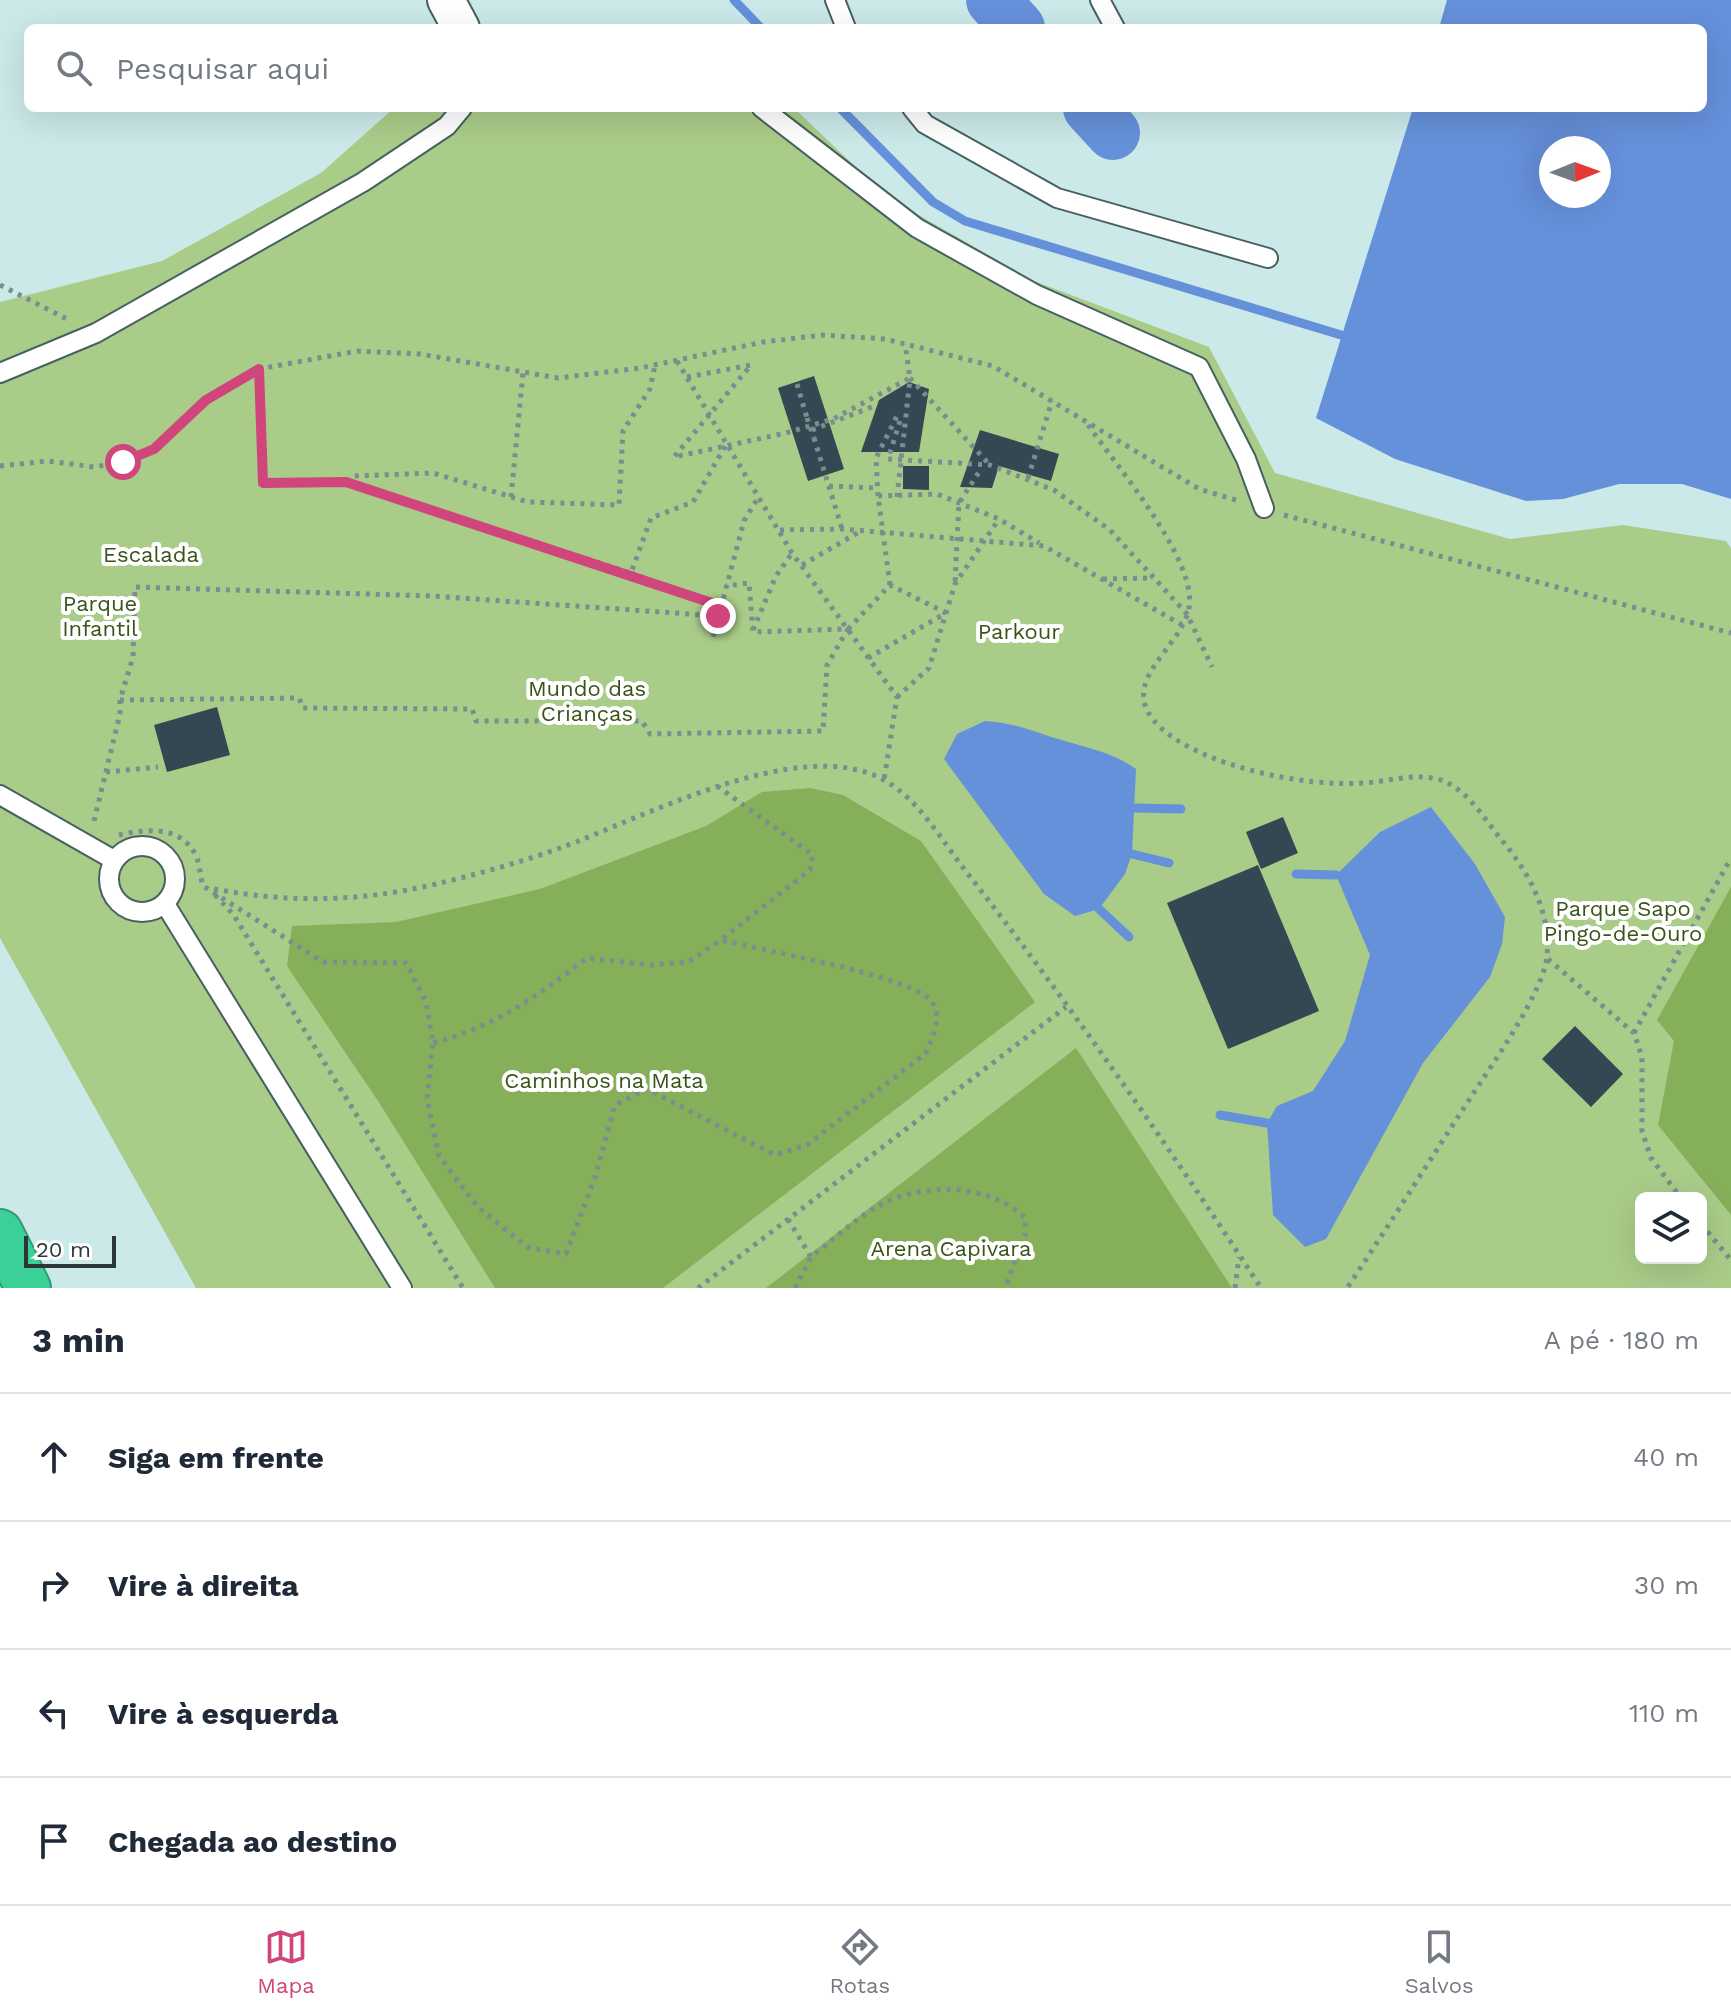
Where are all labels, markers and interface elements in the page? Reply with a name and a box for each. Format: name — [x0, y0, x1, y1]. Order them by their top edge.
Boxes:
search box — [24, 24, 1707, 112]
icon: search — [52, 46, 96, 90]
text: Pesquisar aqui — [116, 51, 329, 86]
north arrow — [1539, 136, 1611, 208]
route start — [105, 444, 141, 480]
park label: Escalada — [103, 542, 199, 567]
park label: Parque Infantil — [62, 591, 138, 641]
route end — [700, 598, 736, 634]
park label: Parkour — [978, 619, 1060, 644]
park label: Mundo das Crianças — [528, 676, 646, 726]
park label: Parque Sapo Pingo-de-Ouro — [1544, 896, 1702, 946]
park label: Caminhos na Mata — [504, 1068, 704, 1093]
map controls — [1635, 1192, 1707, 1264]
button: layers — [1635, 1192, 1707, 1264]
scale bar — [24, 1232, 116, 1268]
park label: Arena Capivara — [871, 1236, 1031, 1261]
text: 20 m — [36, 1237, 91, 1262]
text: 3 min — [32, 1320, 125, 1360]
text: A pé · 180 m — [1544, 1325, 1699, 1355]
icon: ahead — [32, 1435, 76, 1479]
text: Siga em frente — [108, 1440, 324, 1475]
text: 40 m — [1633, 1442, 1699, 1472]
icon: right — [32, 1563, 76, 1607]
text: Vire à direita — [108, 1568, 299, 1603]
text: 30 m — [1634, 1570, 1699, 1600]
icon: left — [32, 1691, 76, 1735]
text: Vire à esquerda — [108, 1696, 338, 1731]
text: 110 m — [1629, 1698, 1699, 1728]
icon: arrive — [32, 1819, 76, 1863]
text: Chegada ao destino — [108, 1824, 397, 1859]
tab: Mapa — [257, 1925, 315, 1998]
tab: Rotas — [829, 1925, 890, 1998]
tab: Salvos — [1405, 1925, 1474, 1998]

